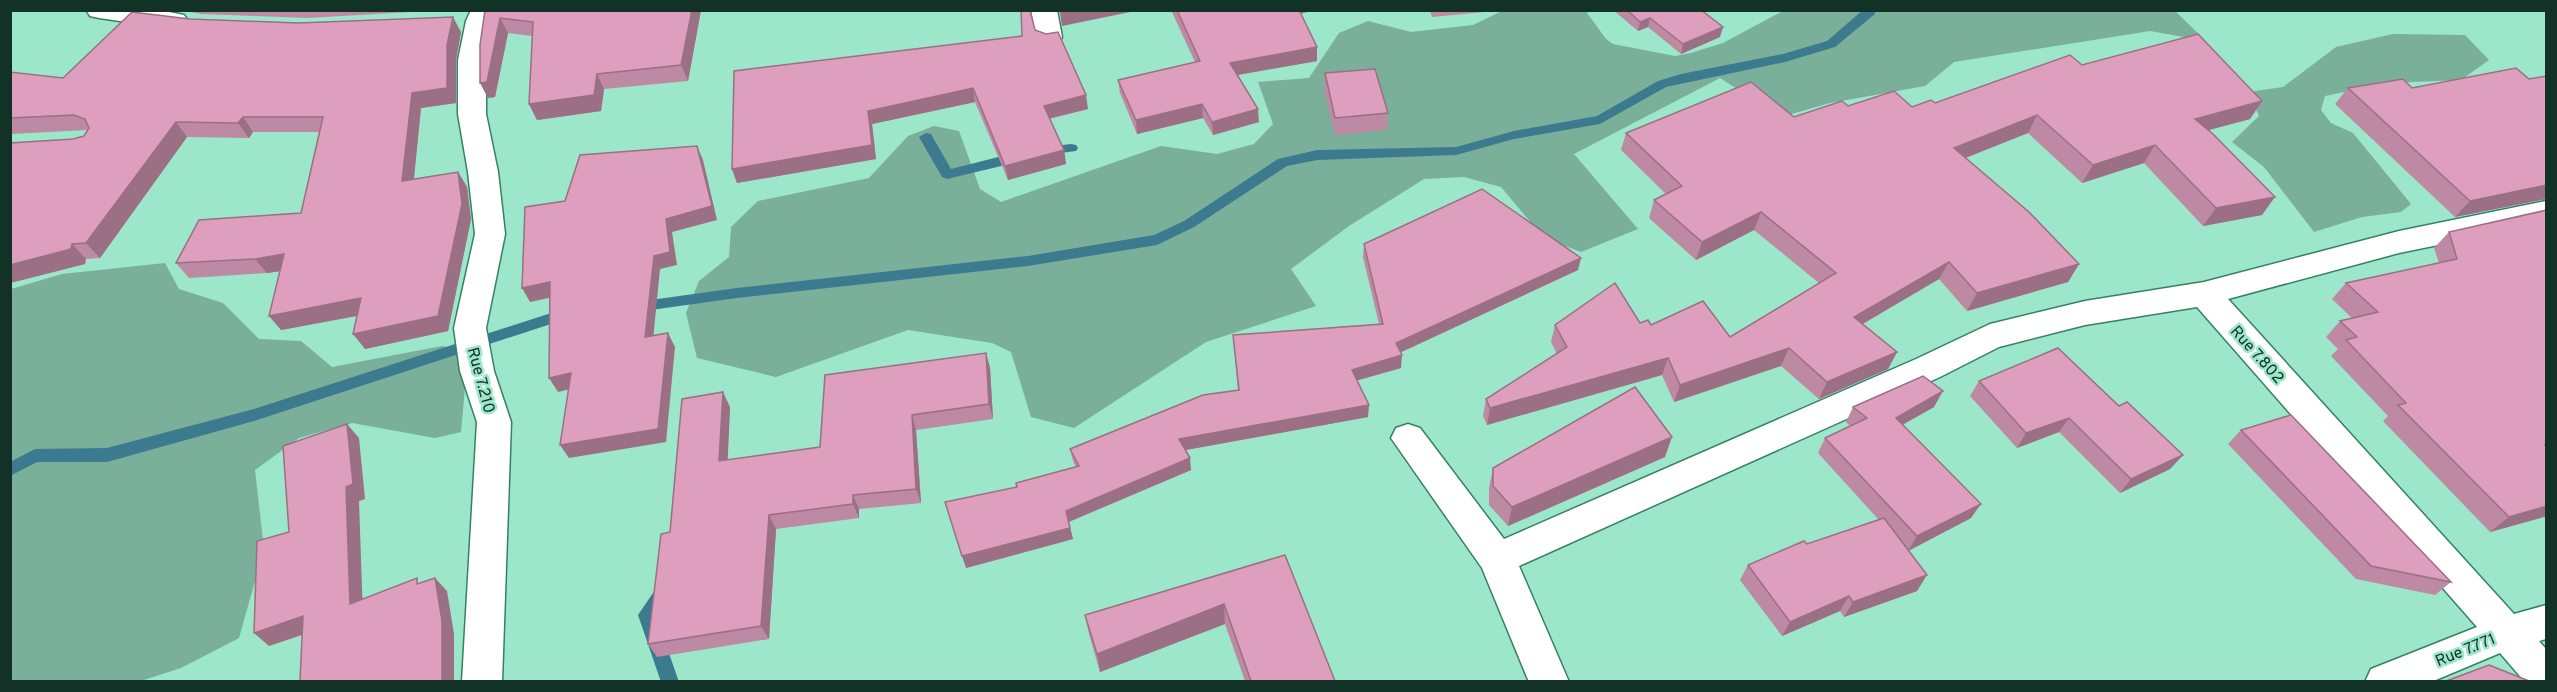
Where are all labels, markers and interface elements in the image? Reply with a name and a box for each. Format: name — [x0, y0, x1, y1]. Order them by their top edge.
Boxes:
street label: Rue 7.802 — [2225, 322, 2288, 388]
street label: Rue 7.210 — [462, 345, 498, 416]
street label: Rue 7.771 — [2433, 630, 2499, 672]

